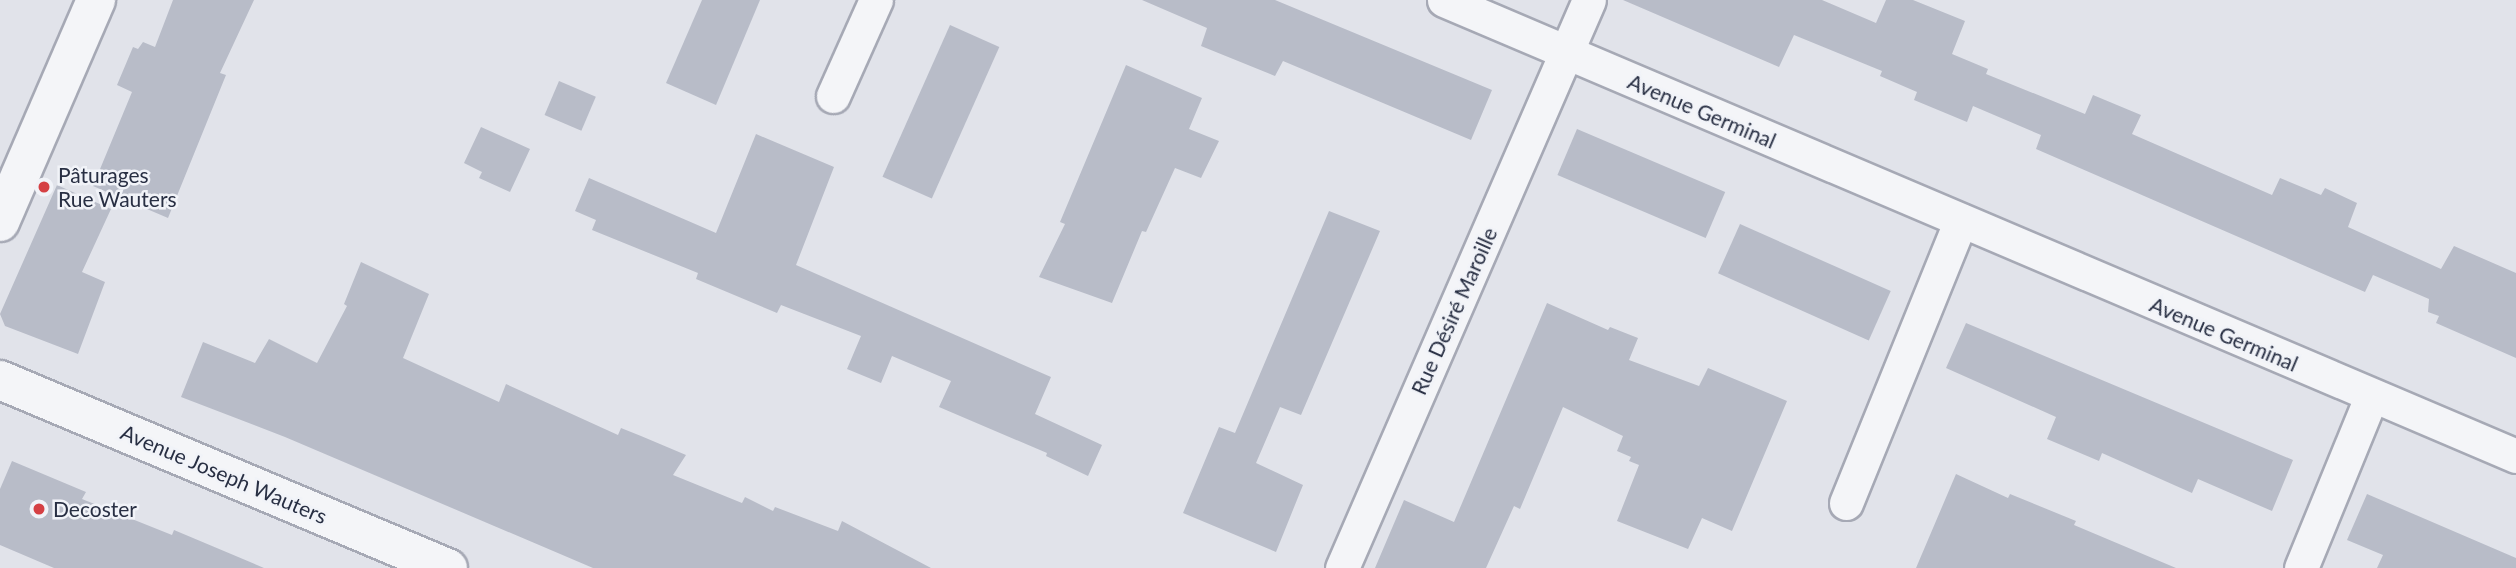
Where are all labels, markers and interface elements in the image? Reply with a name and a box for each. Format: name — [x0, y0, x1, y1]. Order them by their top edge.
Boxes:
street label: Avenue Germinal — [1624, 68, 1780, 154]
place label: Pâturages Rue Wauters — [58, 162, 177, 212]
marker: Pâturages Rue Wauters — [36, 179, 52, 195]
street label: Rue Désiré Maroille — [1406, 223, 1502, 399]
street label: Avenue Germinal — [2146, 291, 2302, 377]
street label: Avenue Joseph Wauters — [117, 419, 331, 529]
place label: Decoster — [53, 496, 137, 522]
marker: Decoster — [31, 501, 47, 517]

